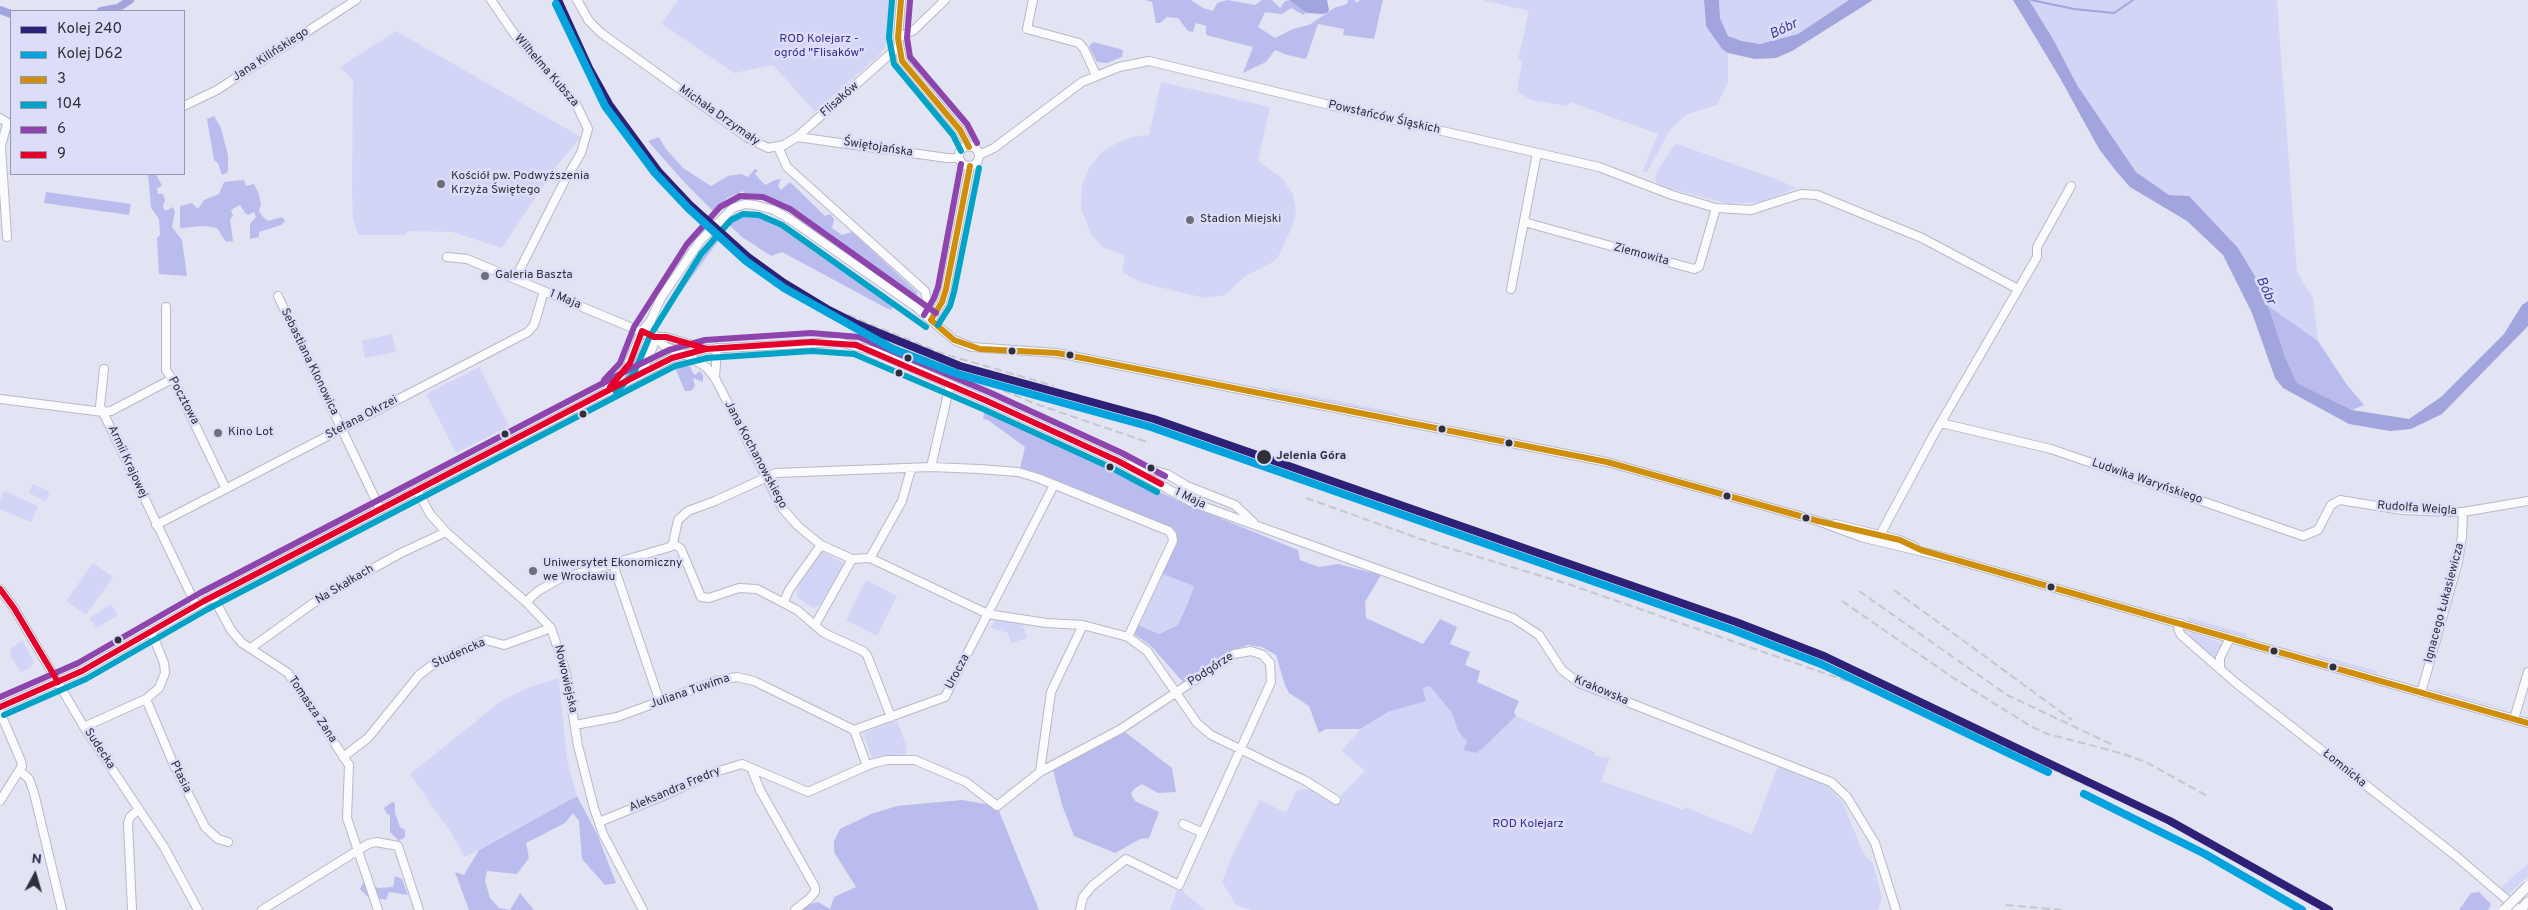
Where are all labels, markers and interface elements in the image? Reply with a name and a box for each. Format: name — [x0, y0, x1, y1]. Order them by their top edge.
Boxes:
legend — [10, 10, 185, 175]
water label: Bóbr — [1767, 16, 1801, 44]
text: Kolej 240 — [57, 20, 122, 39]
street label: Jana Kilińskiego — [230, 25, 312, 85]
street label: Wilhelma Kubsza — [511, 32, 581, 110]
park label: ROD Kolejarz - ogród "Flisaków" — [774, 33, 864, 61]
text: Kolej D62 — [57, 45, 123, 64]
text: 3 — [57, 70, 66, 89]
street label: Flisaków — [818, 79, 862, 121]
street label: Michała Drzymały — [676, 83, 762, 149]
text: 104 — [57, 95, 82, 114]
street label: Powstańców Śląskich — [1327, 98, 1441, 138]
text: 6 — [57, 120, 66, 139]
street label: Świętojańska — [842, 135, 914, 161]
text: 9 — [57, 145, 66, 164]
place label: Kościół pw. Podwyższenia Krzyża Świętego — [451, 170, 589, 198]
marker: Kościół pw. Podwyższenia Krzyża Świętego — [435, 178, 447, 190]
place label: Stadion Miejski — [1200, 213, 1281, 227]
marker: Stadion Miejski — [1184, 214, 1196, 226]
street label: Ziemowita — [1612, 241, 1670, 269]
place label: Galeria Baszta — [495, 269, 573, 283]
marker: Galeria Baszta — [479, 270, 491, 282]
water label: Bóbr — [2251, 274, 2279, 308]
street label: 1 Maja — [547, 287, 583, 313]
street label: Sebastiana Klonowica — [277, 306, 341, 418]
unlabelled marker — [1007, 346, 1017, 356]
unlabelled marker — [1065, 350, 1075, 360]
unlabelled marker — [903, 353, 913, 363]
unlabelled marker — [894, 368, 904, 378]
street label: Pocztowa — [164, 375, 202, 427]
street label: Stefana Okrzei — [324, 393, 400, 443]
street label: Jana Kochanowskiego — [720, 399, 790, 511]
unlabelled marker — [578, 409, 588, 419]
street label: Armii Krajowej — [104, 423, 150, 501]
unlabelled marker — [1437, 424, 1447, 434]
place label: Kino Lot — [228, 426, 273, 440]
marker: Kino Lot — [212, 427, 224, 439]
unlabelled marker — [500, 429, 510, 439]
unlabelled marker — [1504, 438, 1514, 448]
marker: Jelenia Góra — [1255, 448, 1273, 466]
place label: Jelenia Góra — [1276, 450, 1346, 464]
street label: Ludwika Waryńskiego — [2090, 456, 2204, 508]
unlabelled marker — [1105, 462, 1115, 472]
unlabelled marker — [1146, 463, 1156, 473]
street label: 1 Maja — [1172, 485, 1208, 513]
unlabelled marker — [1722, 491, 1732, 501]
street label: Rudolfa Weigla — [2377, 499, 2457, 519]
unlabelled marker — [1801, 513, 1811, 523]
street label: Ignacego Łukasiewicza — [2422, 542, 2468, 664]
place label: Uniwersytet Ekonomiczny we Wrocławiu — [543, 557, 682, 585]
street label: Na Skałkach — [313, 562, 377, 608]
marker: Uniwersytet Ekonomiczny we Wrocławiu — [527, 565, 539, 577]
unlabelled marker — [2046, 582, 2056, 592]
unlabelled marker — [113, 635, 123, 645]
street label: Studencka — [430, 636, 488, 672]
street label: Nowowiejska — [550, 644, 580, 714]
unlabelled marker — [2269, 646, 2279, 656]
street label: Podgórze — [1185, 650, 1237, 690]
street label: Urocza — [943, 652, 973, 692]
unlabelled marker — [2328, 662, 2338, 672]
street label: Juliana Tuwima — [648, 672, 732, 712]
street label: Krakowska — [1572, 673, 1630, 709]
street label: Tomasza Zana — [284, 674, 340, 746]
street label: Sudecka — [81, 726, 117, 772]
street label: Łomnicka — [2319, 747, 2369, 791]
street label: Ptasia — [166, 759, 194, 795]
street label: Aleksandra Fredry — [627, 764, 723, 816]
park label: ROD Kolejarz — [1492, 818, 1564, 832]
north arrow — [10, 850, 60, 900]
text: N — [31, 851, 43, 869]

